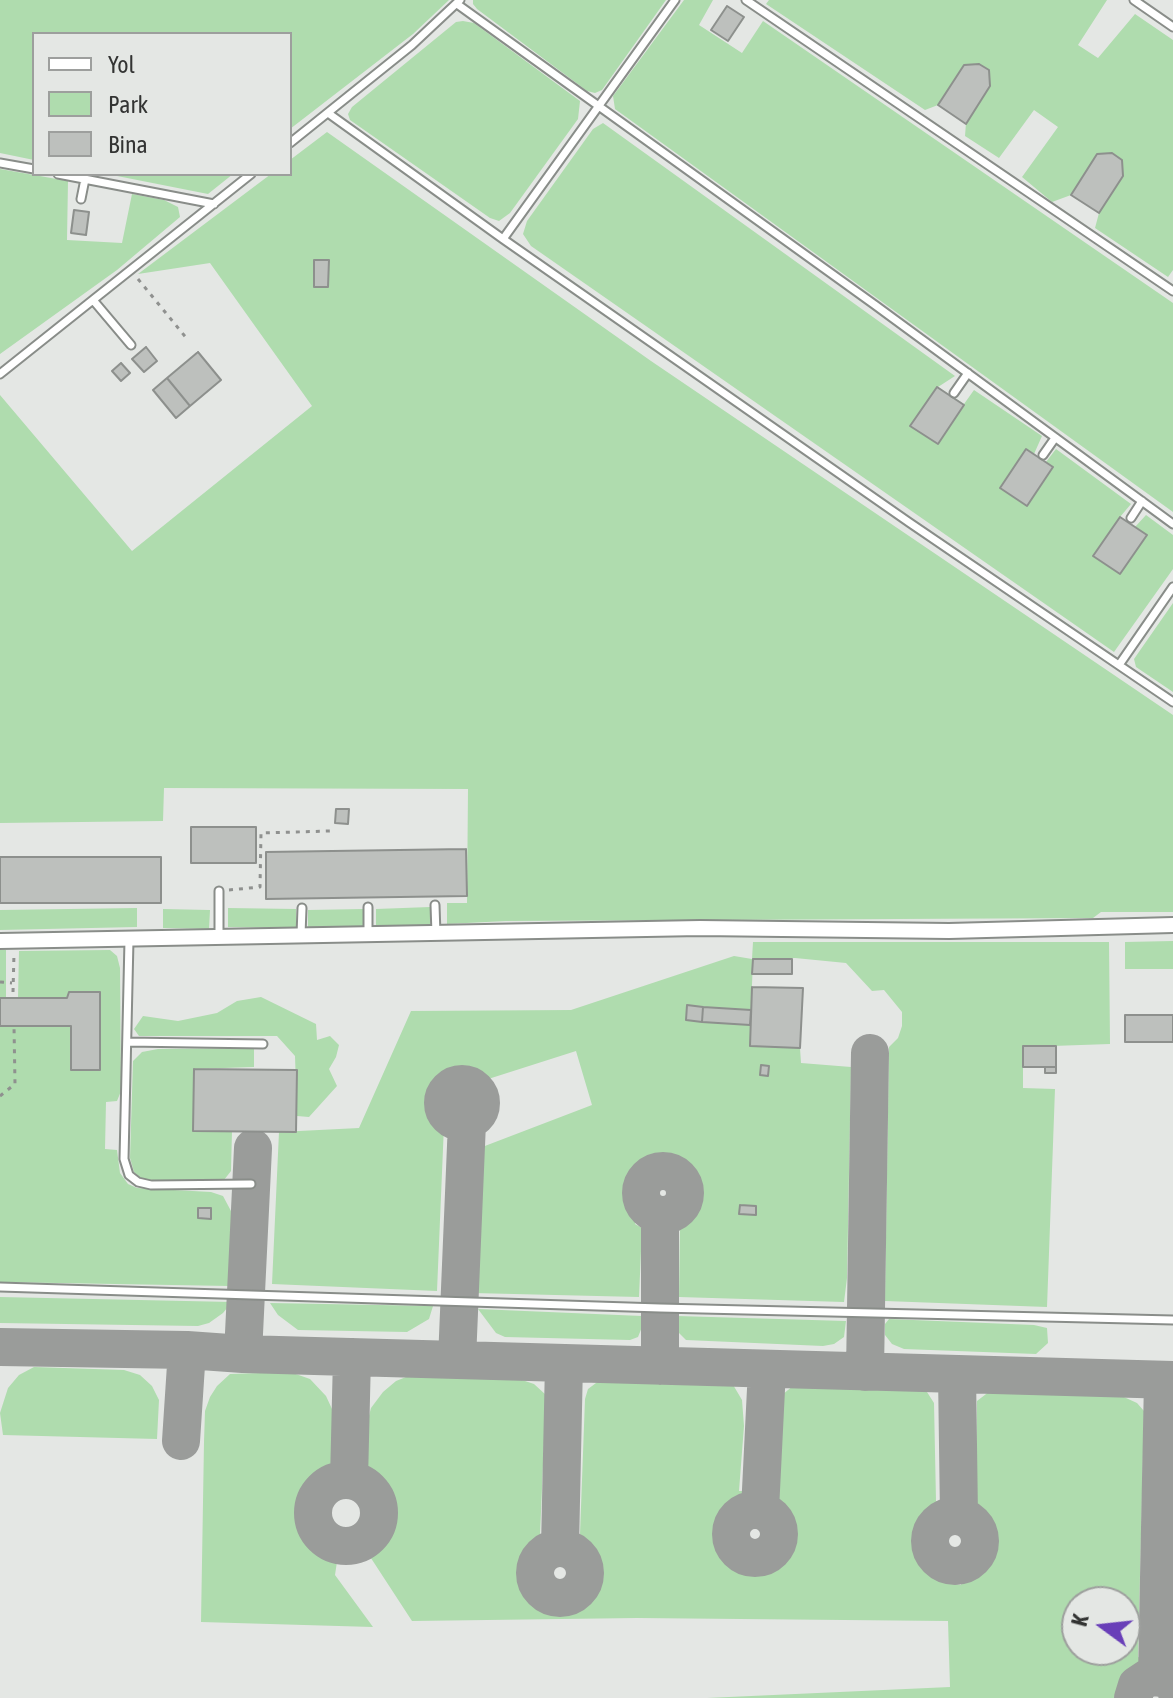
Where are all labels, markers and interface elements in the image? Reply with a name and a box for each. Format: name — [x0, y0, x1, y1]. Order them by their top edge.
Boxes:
legend — [32, 32, 292, 176]
text: Yol — [108, 51, 135, 78]
text: Park — [108, 91, 148, 118]
text: Bina — [108, 131, 148, 158]
north arrow — [1061, 1586, 1141, 1666]
text: K — [1066, 1612, 1094, 1629]

